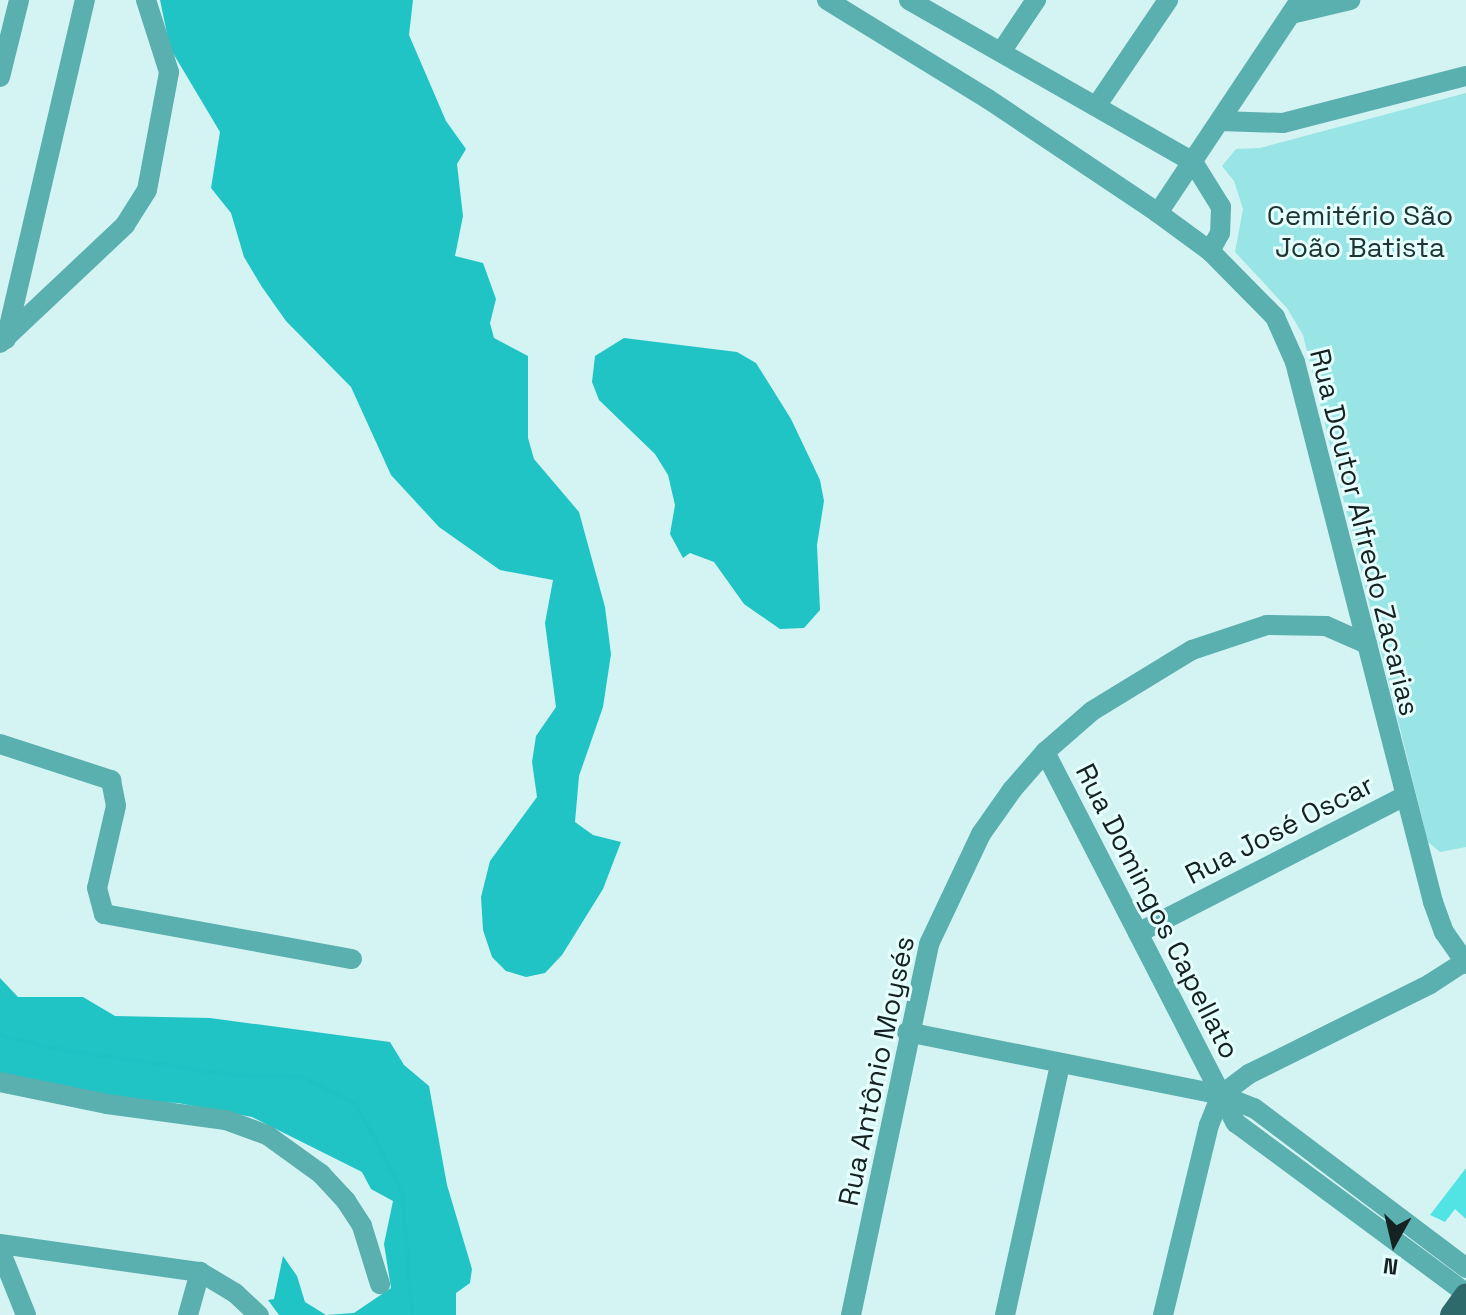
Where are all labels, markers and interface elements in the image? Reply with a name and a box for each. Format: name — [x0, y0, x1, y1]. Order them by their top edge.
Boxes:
park label: Cemitério São João Batista — [1267, 198, 1453, 264]
street label: Rua Doutor Alfredo Zacarias — [1303, 345, 1427, 719]
street label: Rua Domingos Capellato — [1069, 758, 1247, 1064]
street label: Rua José Oscar — [1179, 767, 1379, 891]
street label: Rua Antônio Moysés — [831, 933, 921, 1209]
north arrow — [1354, 1203, 1434, 1283]
text: N — [1381, 1252, 1400, 1282]

